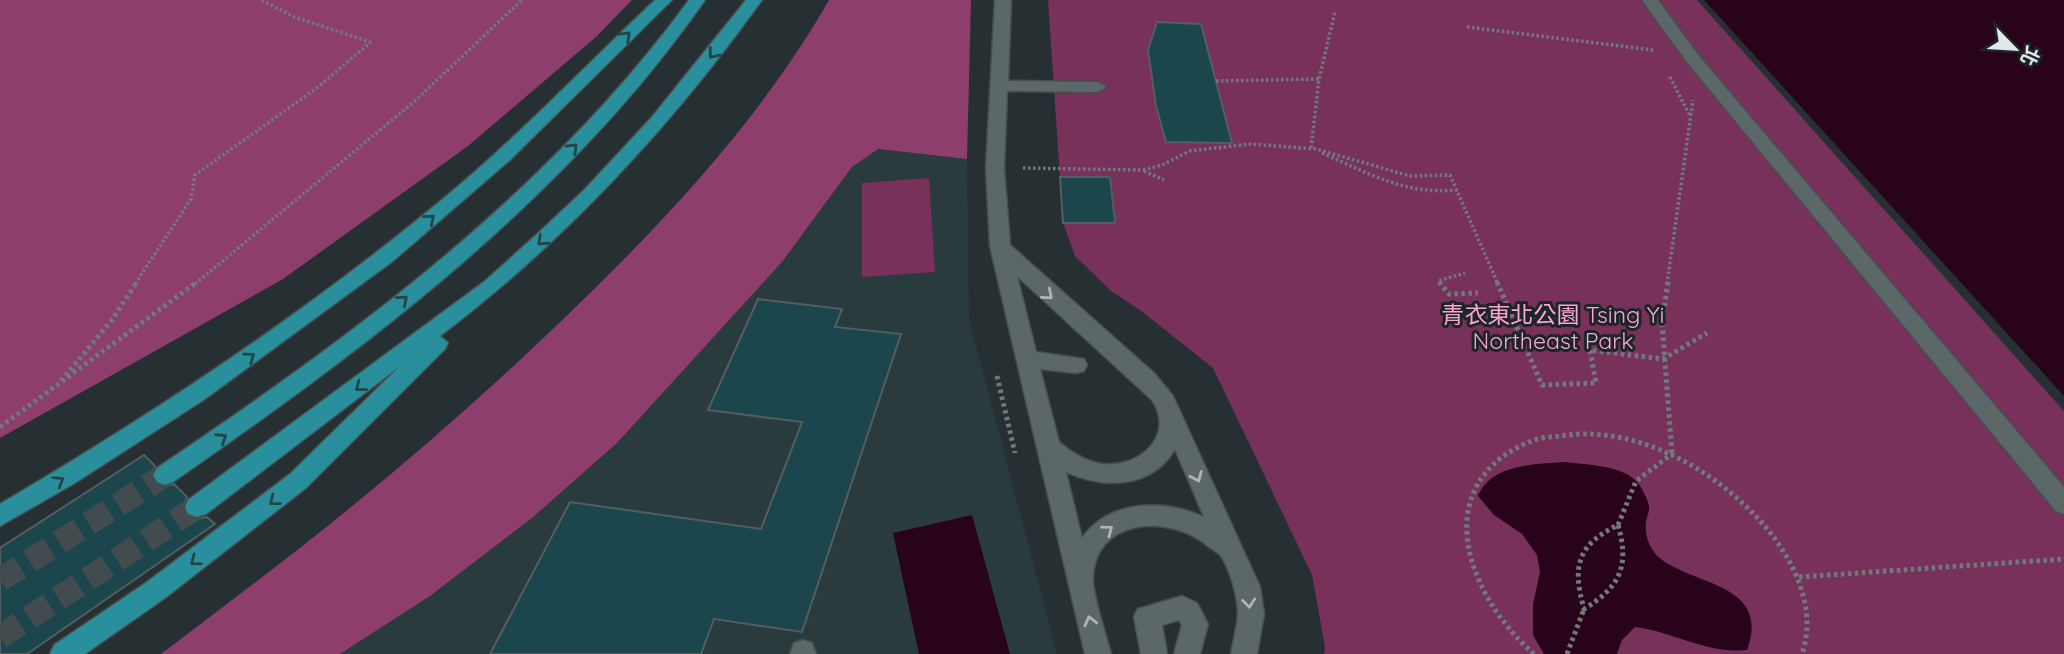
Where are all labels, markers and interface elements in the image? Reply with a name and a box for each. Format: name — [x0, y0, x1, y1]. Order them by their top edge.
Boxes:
north arrow — [1980, 14, 2050, 84]
one-way arrow — [618, 32, 631, 45]
text: 北 — [2016, 42, 2045, 70]
one-way arrow — [708, 46, 721, 59]
one-way arrow — [564, 144, 577, 157]
one-way arrow — [422, 214, 435, 227]
one-way arrow — [537, 233, 550, 245]
one-way arrow — [1040, 287, 1053, 299]
one-way arrow — [395, 296, 408, 308]
park label: 青衣東北公園 Tsing Yi Northeast Park — [1442, 300, 1664, 355]
one-way arrow — [242, 353, 254, 365]
one-way arrow — [356, 379, 368, 392]
one-way arrow — [214, 433, 227, 446]
one-way arrow — [1189, 470, 1203, 482]
one-way arrow — [51, 476, 64, 489]
one-way arrow — [269, 492, 281, 505]
one-way arrow — [1100, 526, 1112, 538]
one-way arrow — [190, 553, 203, 566]
one-way arrow — [1242, 597, 1257, 609]
one-way arrow — [1084, 616, 1098, 628]

